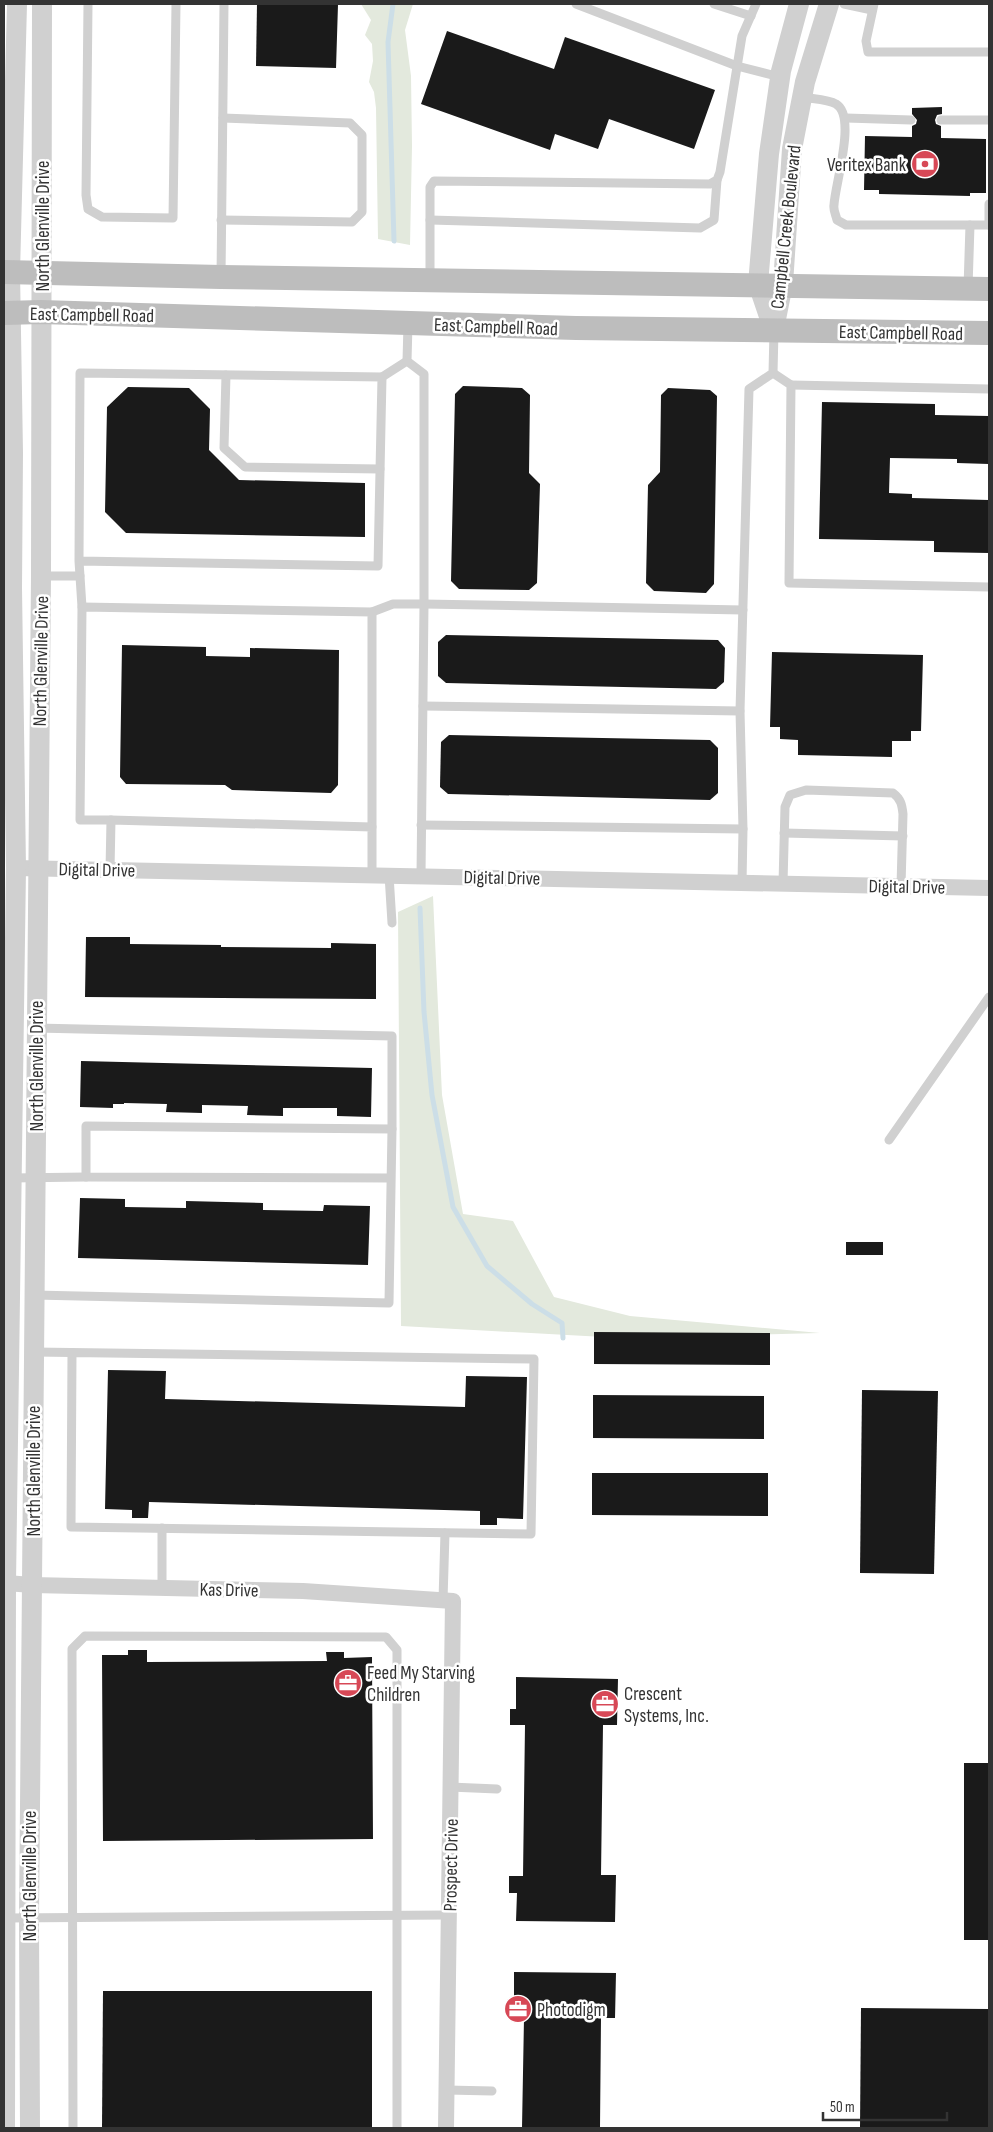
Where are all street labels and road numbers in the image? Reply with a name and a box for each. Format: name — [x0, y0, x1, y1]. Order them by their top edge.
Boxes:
street label: Campbell Creek Boulevard — [766, 144, 807, 310]
street label: North Glenville Drive — [32, 161, 55, 291]
street label: East Campbell Road — [30, 303, 154, 328]
street label: East Campbell Road — [434, 314, 558, 341]
street label: East Campbell Road — [839, 321, 963, 346]
street label: North Glenville Drive — [29, 595, 54, 727]
street label: Digital Drive — [58, 858, 136, 883]
street label: Digital Drive — [463, 866, 541, 891]
street label: Digital Drive — [868, 875, 946, 900]
street label: North Glenville Drive — [26, 1001, 49, 1131]
street label: North Glenville Drive — [23, 1406, 46, 1536]
street label: Kas Drive — [199, 1578, 259, 1603]
street label: North Glenville Drive — [19, 1811, 42, 1941]
street label: Prospect Drive — [439, 1818, 464, 1912]

